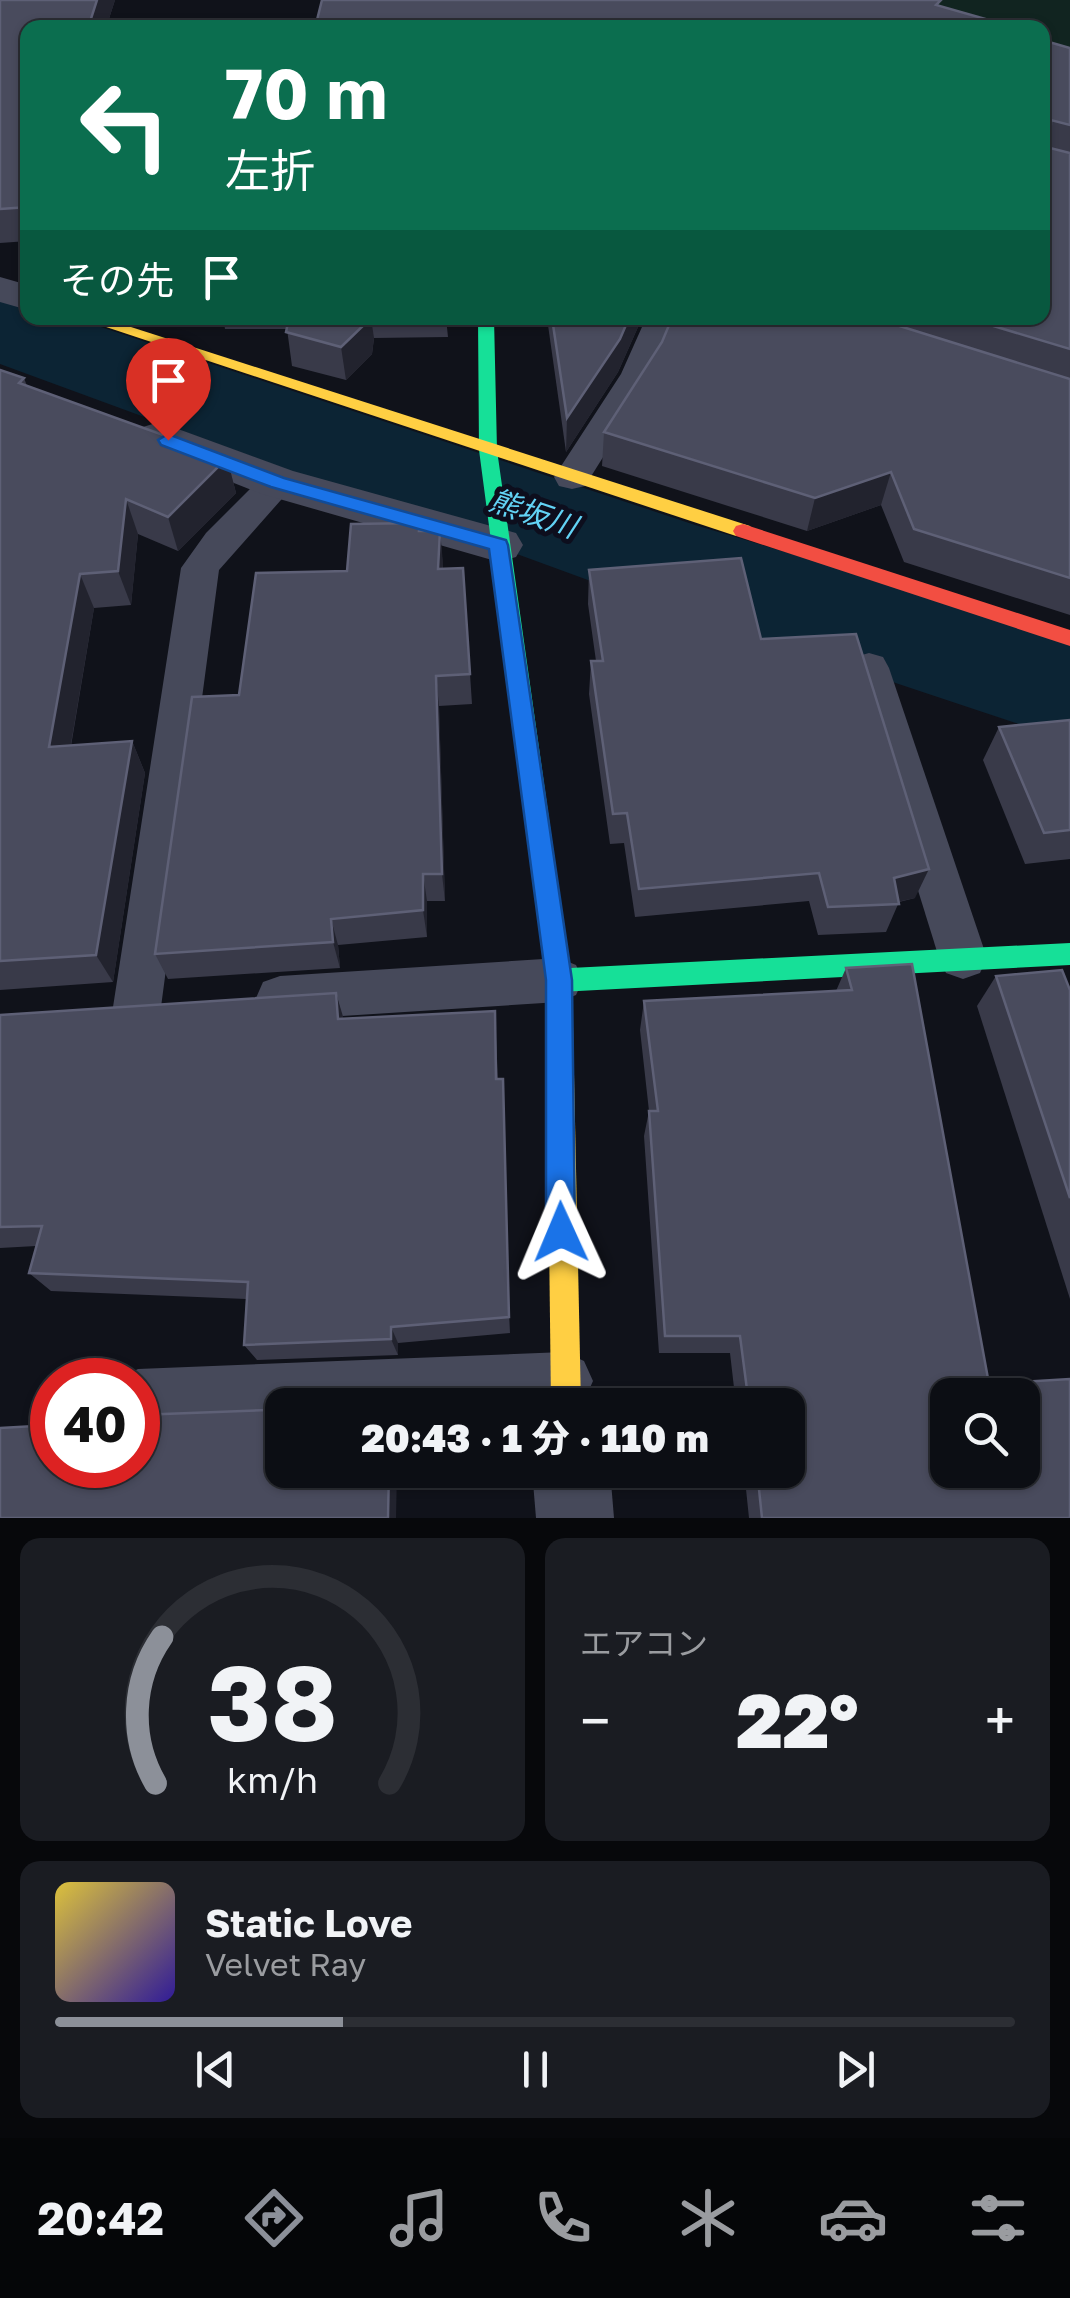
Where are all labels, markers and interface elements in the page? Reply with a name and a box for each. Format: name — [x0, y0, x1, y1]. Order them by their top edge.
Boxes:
text: 70 m — [225, 50, 387, 134]
icon: left — [60, 60, 190, 190]
text: 左折 — [225, 143, 315, 197]
icon: arrive — [194, 250, 249, 305]
text: その先 — [60, 257, 174, 302]
pin — [126, 338, 211, 441]
icon: arrive — [141, 353, 196, 408]
water label: 熊坂川 — [485, 481, 585, 546]
position arrow — [509, 1180, 613, 1284]
speed limit sign: 40 — [30, 1358, 160, 1488]
map controls — [930, 1378, 1040, 1488]
button: search — [930, 1378, 1040, 1488]
text: 20:43 · 1 分 · 110 m — [361, 1415, 709, 1460]
text: エアコン — [580, 1624, 708, 1662]
text: 38 — [207, 1639, 338, 1764]
text: 22° — [736, 1674, 859, 1765]
text: − — [580, 1687, 610, 1753]
text: + — [985, 1687, 1015, 1753]
text: km/h — [227, 1758, 318, 1801]
text: Static Love — [205, 1900, 412, 1945]
text: Velvet Ray — [205, 1945, 366, 1983]
icon: previous — [188, 2042, 243, 2097]
icon: pause — [508, 2042, 563, 2097]
icon: next — [828, 2042, 883, 2097]
icon: directions — [239, 2183, 309, 2253]
icon: music — [384, 2183, 454, 2253]
icon: phone — [528, 2183, 598, 2253]
icon: climate — [673, 2183, 743, 2253]
icon: car — [818, 2183, 888, 2253]
icon: filters — [963, 2183, 1033, 2253]
text: 20:42 — [37, 2191, 164, 2245]

